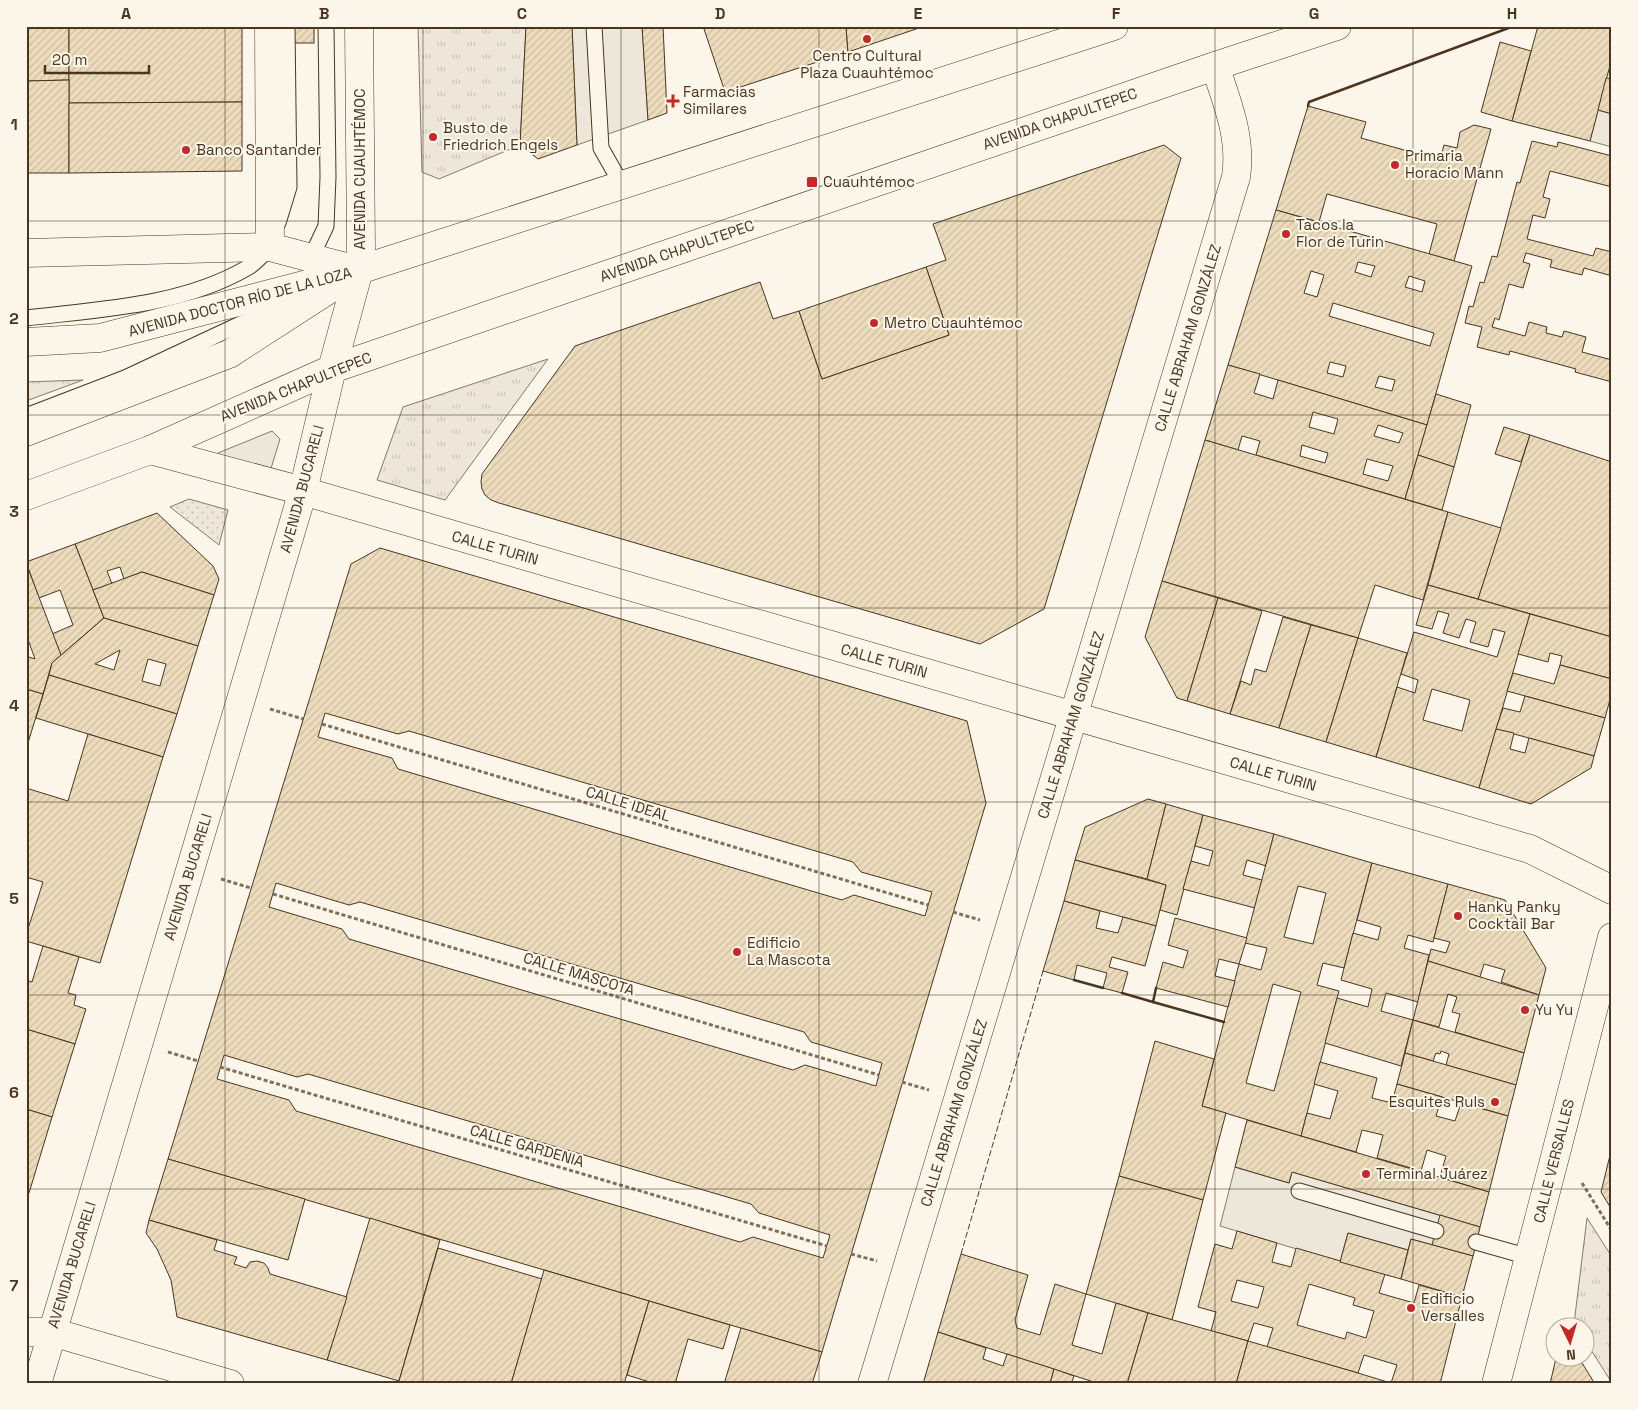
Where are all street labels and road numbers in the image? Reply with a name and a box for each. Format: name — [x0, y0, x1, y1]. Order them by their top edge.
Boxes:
street label: AVENIDA CHAPULTEPEC — [980, 83, 1140, 154]
street label: AVENIDA CUAUHTÉMOC — [350, 88, 369, 250]
street label: AVENIDA CHAPULTEPEC — [597, 215, 757, 286]
street label: CALLE ABRAHAM GONZÁLEZ — [1150, 242, 1225, 434]
street label: AVENIDA DOCTOR RÍO DE LA LOZA — [126, 262, 354, 341]
street label: AVENIDA CHAPULTEPEC — [217, 347, 375, 426]
street label: AVENIDA BUCARELI — [275, 423, 328, 555]
street label: CALLE TURIN — [450, 526, 541, 569]
street label: CALLE ABRAHAM GONZÁLEZ — [1033, 629, 1108, 821]
street label: CALLE TURIN — [839, 639, 930, 682]
street label: CALLE TURIN — [1228, 752, 1319, 795]
street label: CALLE IDEAL — [584, 782, 673, 825]
street label: AVENIDA BUCARELI — [159, 811, 216, 943]
street label: CALLE MASCOTA — [521, 948, 638, 1000]
street label: CALLE ABRAHAM GONZÁLEZ — [916, 1017, 991, 1209]
street label: CALLE VERSALLES — [1529, 1097, 1578, 1225]
street label: CALLE GARDENIA — [468, 1120, 587, 1171]
street label: AVENIDA BUCARELI — [43, 1199, 100, 1331]

